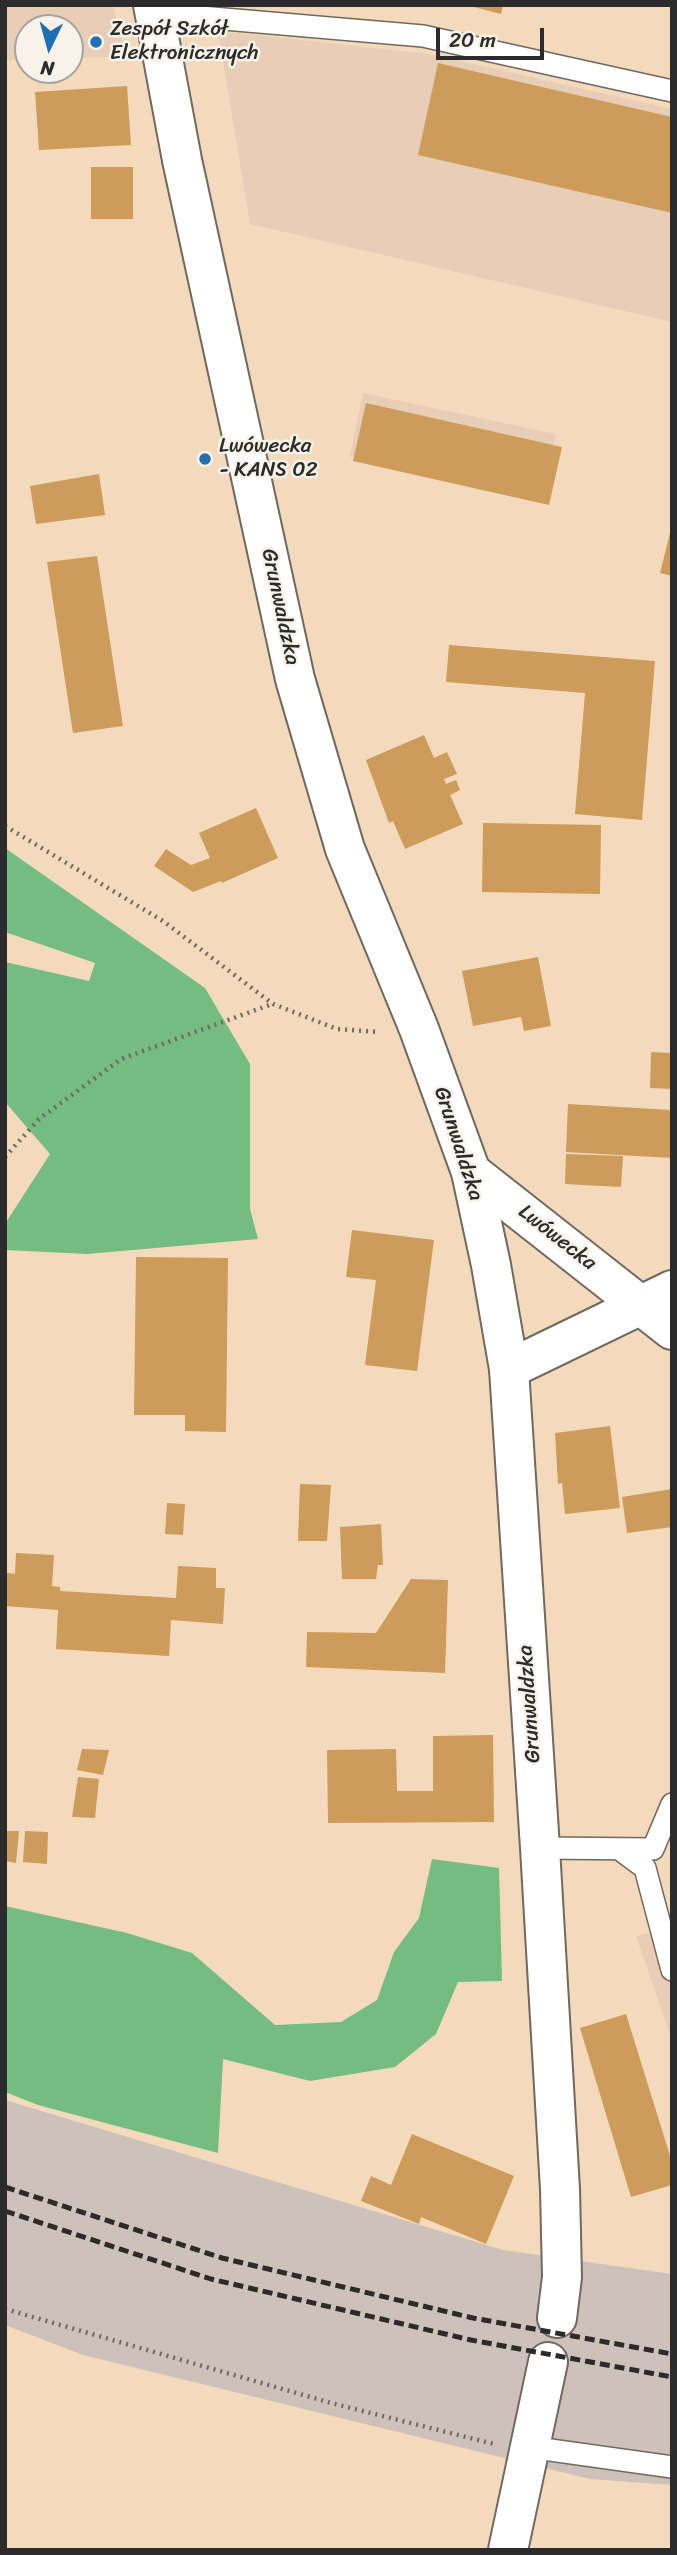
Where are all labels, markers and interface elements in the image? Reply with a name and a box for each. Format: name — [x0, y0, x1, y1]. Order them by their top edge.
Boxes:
north arrow — [14, 14, 84, 84]
scale bar — [439, 14, 548, 58]
place label: Zespół Szkół Elektronicznych — [110, 17, 258, 67]
text: 20 m — [449, 21, 496, 59]
marker: Zespół Szkół Elektronicznych — [88, 34, 104, 50]
text: N — [39, 51, 55, 85]
place label: Lwówecka - KANS 02 — [219, 434, 318, 484]
marker: Lwówecka - KANS 02 — [197, 451, 213, 467]
street label: Grunwaldzka — [255, 547, 305, 667]
street label: Grunwaldzka — [428, 1084, 488, 1204]
street label: Lwówecka — [513, 1200, 601, 1276]
street label: Grunwaldzka — [513, 1644, 547, 1764]

